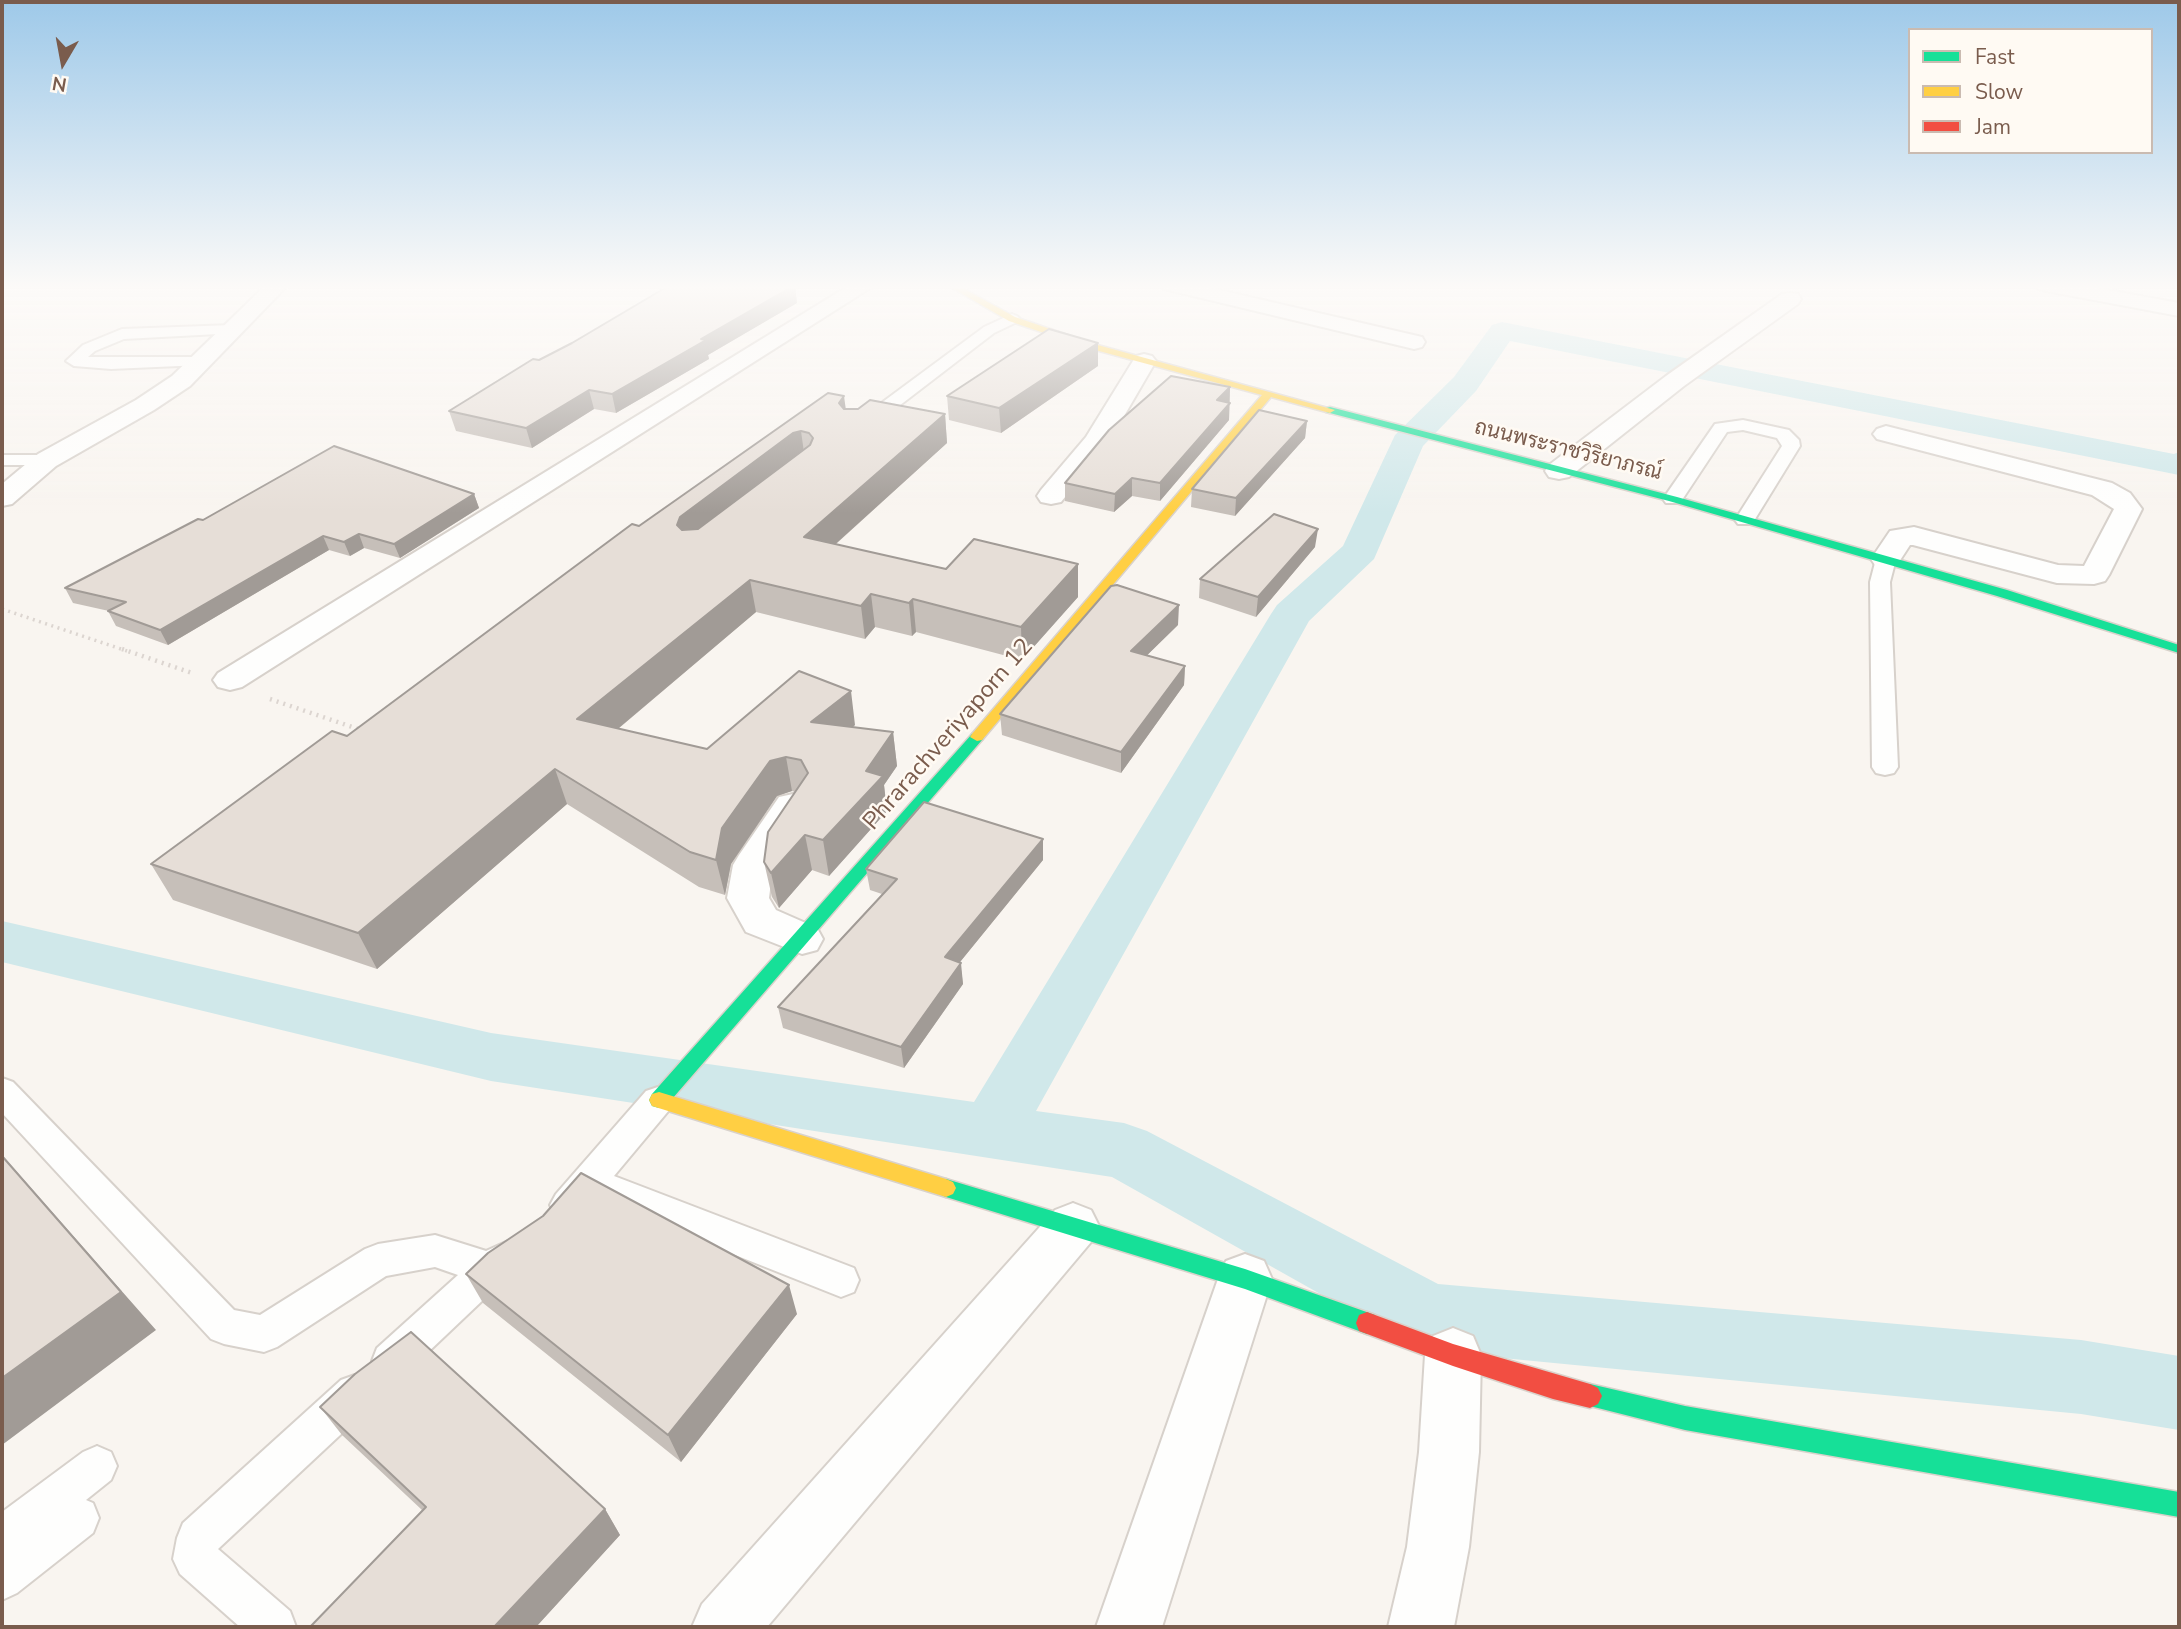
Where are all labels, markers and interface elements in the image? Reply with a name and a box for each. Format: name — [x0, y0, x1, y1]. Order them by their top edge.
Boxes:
north arrow — [28, 28, 98, 98]
legend — [1908, 28, 2153, 154]
text: Fast — [1975, 43, 2015, 71]
text: N — [50, 70, 69, 98]
text: Slow — [1975, 78, 2023, 106]
text: Jam — [1975, 113, 2011, 141]
street label: ถนนพระราชวิริยาภรณ์ — [1472, 416, 1664, 486]
street label: Phrarachveriyaporn 12 — [858, 633, 1040, 837]

